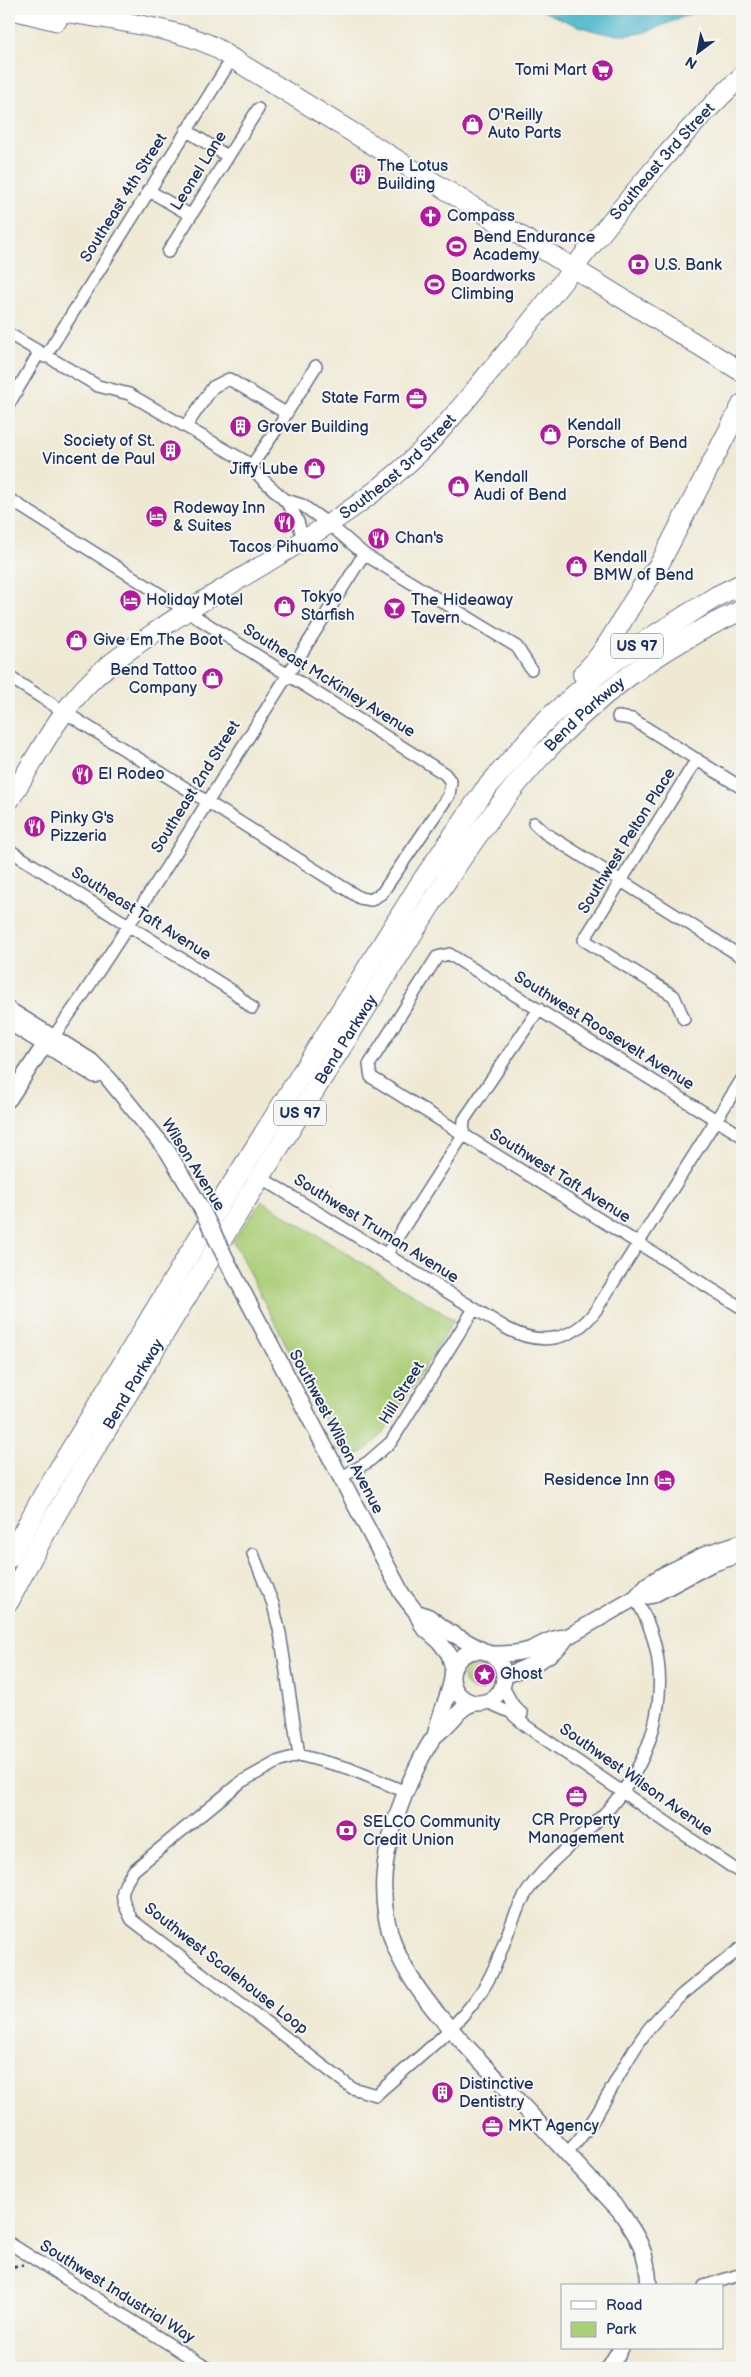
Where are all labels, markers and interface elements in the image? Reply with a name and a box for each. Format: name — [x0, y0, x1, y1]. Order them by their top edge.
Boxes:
north arrow — [674, 28, 724, 78]
text: N — [682, 53, 700, 73]
supermarket icon: Tomi Mart — [591, 58, 615, 82]
place label: Tomi Mart — [515, 61, 587, 80]
street label: Southeast 3rd Street — [606, 99, 719, 224]
place label: O'Reilly Auto Parts — [488, 106, 562, 143]
shop icon: O'Reilly Auto Parts — [460, 112, 484, 136]
street label: Leonel Lane — [167, 127, 231, 214]
street label: Southeast 4th Street — [77, 130, 171, 266]
place label: The Lotus Building — [377, 157, 448, 194]
building icon: The Lotus Building — [349, 163, 373, 187]
church icon: Compass — [419, 204, 443, 228]
place label: Compass — [447, 207, 515, 226]
place label: Bend Endurance Academy — [473, 228, 596, 265]
sports icon: Bend Endurance Academy — [445, 234, 469, 258]
bank icon: U.S. Bank — [626, 253, 650, 277]
place label: U.S. Bank — [654, 256, 722, 275]
place label: Boardworks Climbing — [451, 267, 535, 304]
sports icon: Boardworks Climbing — [423, 273, 447, 297]
office icon: State Farm — [404, 386, 428, 410]
place label: State Farm — [321, 389, 400, 408]
street label: Southeast 3rd Street — [336, 410, 460, 523]
building icon: Grover Building — [229, 415, 253, 439]
place label: Kendall Porsche of Bend — [567, 416, 687, 453]
place label: Grover Building — [257, 418, 369, 437]
shop icon: Kendall Porsche of Bend — [539, 422, 563, 446]
place label: Society of St. Vincent de Paul — [42, 432, 155, 469]
building icon: Society of St. Vincent de Paul — [159, 438, 183, 462]
shop icon: Jiffy Lube — [302, 457, 326, 481]
place label: Jiffy Lube — [230, 460, 299, 479]
place label: Kendall Audi of Bend — [474, 468, 567, 505]
shop icon: Kendall Audi of Bend — [446, 474, 470, 498]
place label: Rodeway Inn & Suites — [173, 499, 265, 536]
hotel icon: Rodeway Inn & Suites — [145, 505, 169, 529]
restaurant icon: Tacos Pihuamo — [272, 511, 296, 535]
restaurant icon: Chan's — [367, 526, 391, 550]
place label: Chan's — [395, 529, 443, 548]
place label: Tacos Pihuamo — [229, 538, 339, 557]
place label: Kendall BMW of Bend — [593, 548, 694, 585]
shop icon: Kendall BMW of Bend — [565, 554, 589, 578]
hotel icon: Holiday Motel — [118, 588, 142, 612]
place label: Tokyo Starfish — [301, 588, 355, 625]
place label: Holiday Motel — [146, 591, 243, 610]
place label: The Hideaway Tavern — [411, 591, 514, 628]
shop icon: Tokyo Starfish — [273, 594, 297, 618]
bar icon: The Hideaway Tavern — [383, 597, 407, 621]
street label: Southeast McKinley Avenue — [239, 620, 419, 742]
shop icon: Give Em The Boot — [65, 628, 89, 652]
place label: Give Em The Boot — [93, 631, 223, 650]
road number: US 97 — [611, 634, 663, 658]
place label: Bend Tattoo Company — [110, 661, 198, 698]
shop icon: Bend Tattoo Company — [201, 667, 225, 691]
street label: Bend Parkway — [540, 673, 629, 756]
street label: Southeast 2nd Street — [148, 717, 245, 857]
restaurant icon: El Rodeo — [70, 762, 94, 786]
street label: Southwest Pelton Place — [574, 764, 680, 917]
place label: El Rodeo — [98, 765, 165, 784]
place label: Pinky G's Pizzeria — [50, 809, 114, 846]
restaurant icon: Pinky G's Pizzeria — [22, 815, 46, 839]
street label: Southeast Taft Avenue — [68, 863, 215, 965]
street label: Southwest Roosevelt Avenue — [510, 968, 698, 1095]
street label: Bend Parkway — [311, 991, 382, 1088]
road number: US 97 — [274, 1100, 326, 1126]
street label: Wilson Avenue — [157, 1115, 229, 1215]
street label: Southwest Taft Avenue — [486, 1125, 634, 1227]
street label: Southwest Truman Avenue — [290, 1170, 462, 1288]
street label: Bend Parkway — [99, 1335, 168, 1433]
street label: Southwest Wilson Avenue — [285, 1347, 388, 1518]
street label: Hill Street — [375, 1358, 429, 1428]
hotel icon: Residence Inn — [653, 1468, 677, 1492]
place label: Residence Inn — [543, 1471, 649, 1490]
place icon: Ghost — [472, 1662, 496, 1686]
place label: Ghost — [500, 1665, 543, 1684]
street label: Southwest Wilson Avenue — [556, 1720, 717, 1841]
office icon: CR Property Management — [564, 1784, 588, 1808]
place label: CR Property Management — [528, 1811, 624, 1848]
place label: SELCO Community Credit Union — [363, 1813, 501, 1850]
bank icon: SELCO Community Credit Union — [335, 1819, 359, 1843]
street label: Southwest Scalehouse Loop — [140, 1899, 312, 2039]
place label: Distinctive Dentistry — [459, 2075, 534, 2112]
building icon: Distinctive Dentistry — [431, 2081, 455, 2105]
office icon: MKT Agency — [480, 2114, 504, 2138]
place label: MKT Agency — [508, 2117, 600, 2136]
street label: Southwest Industrial Way — [36, 2236, 199, 2348]
legend — [561, 2284, 724, 2350]
text: Road — [606, 2296, 642, 2315]
text: Park — [606, 2320, 637, 2339]

